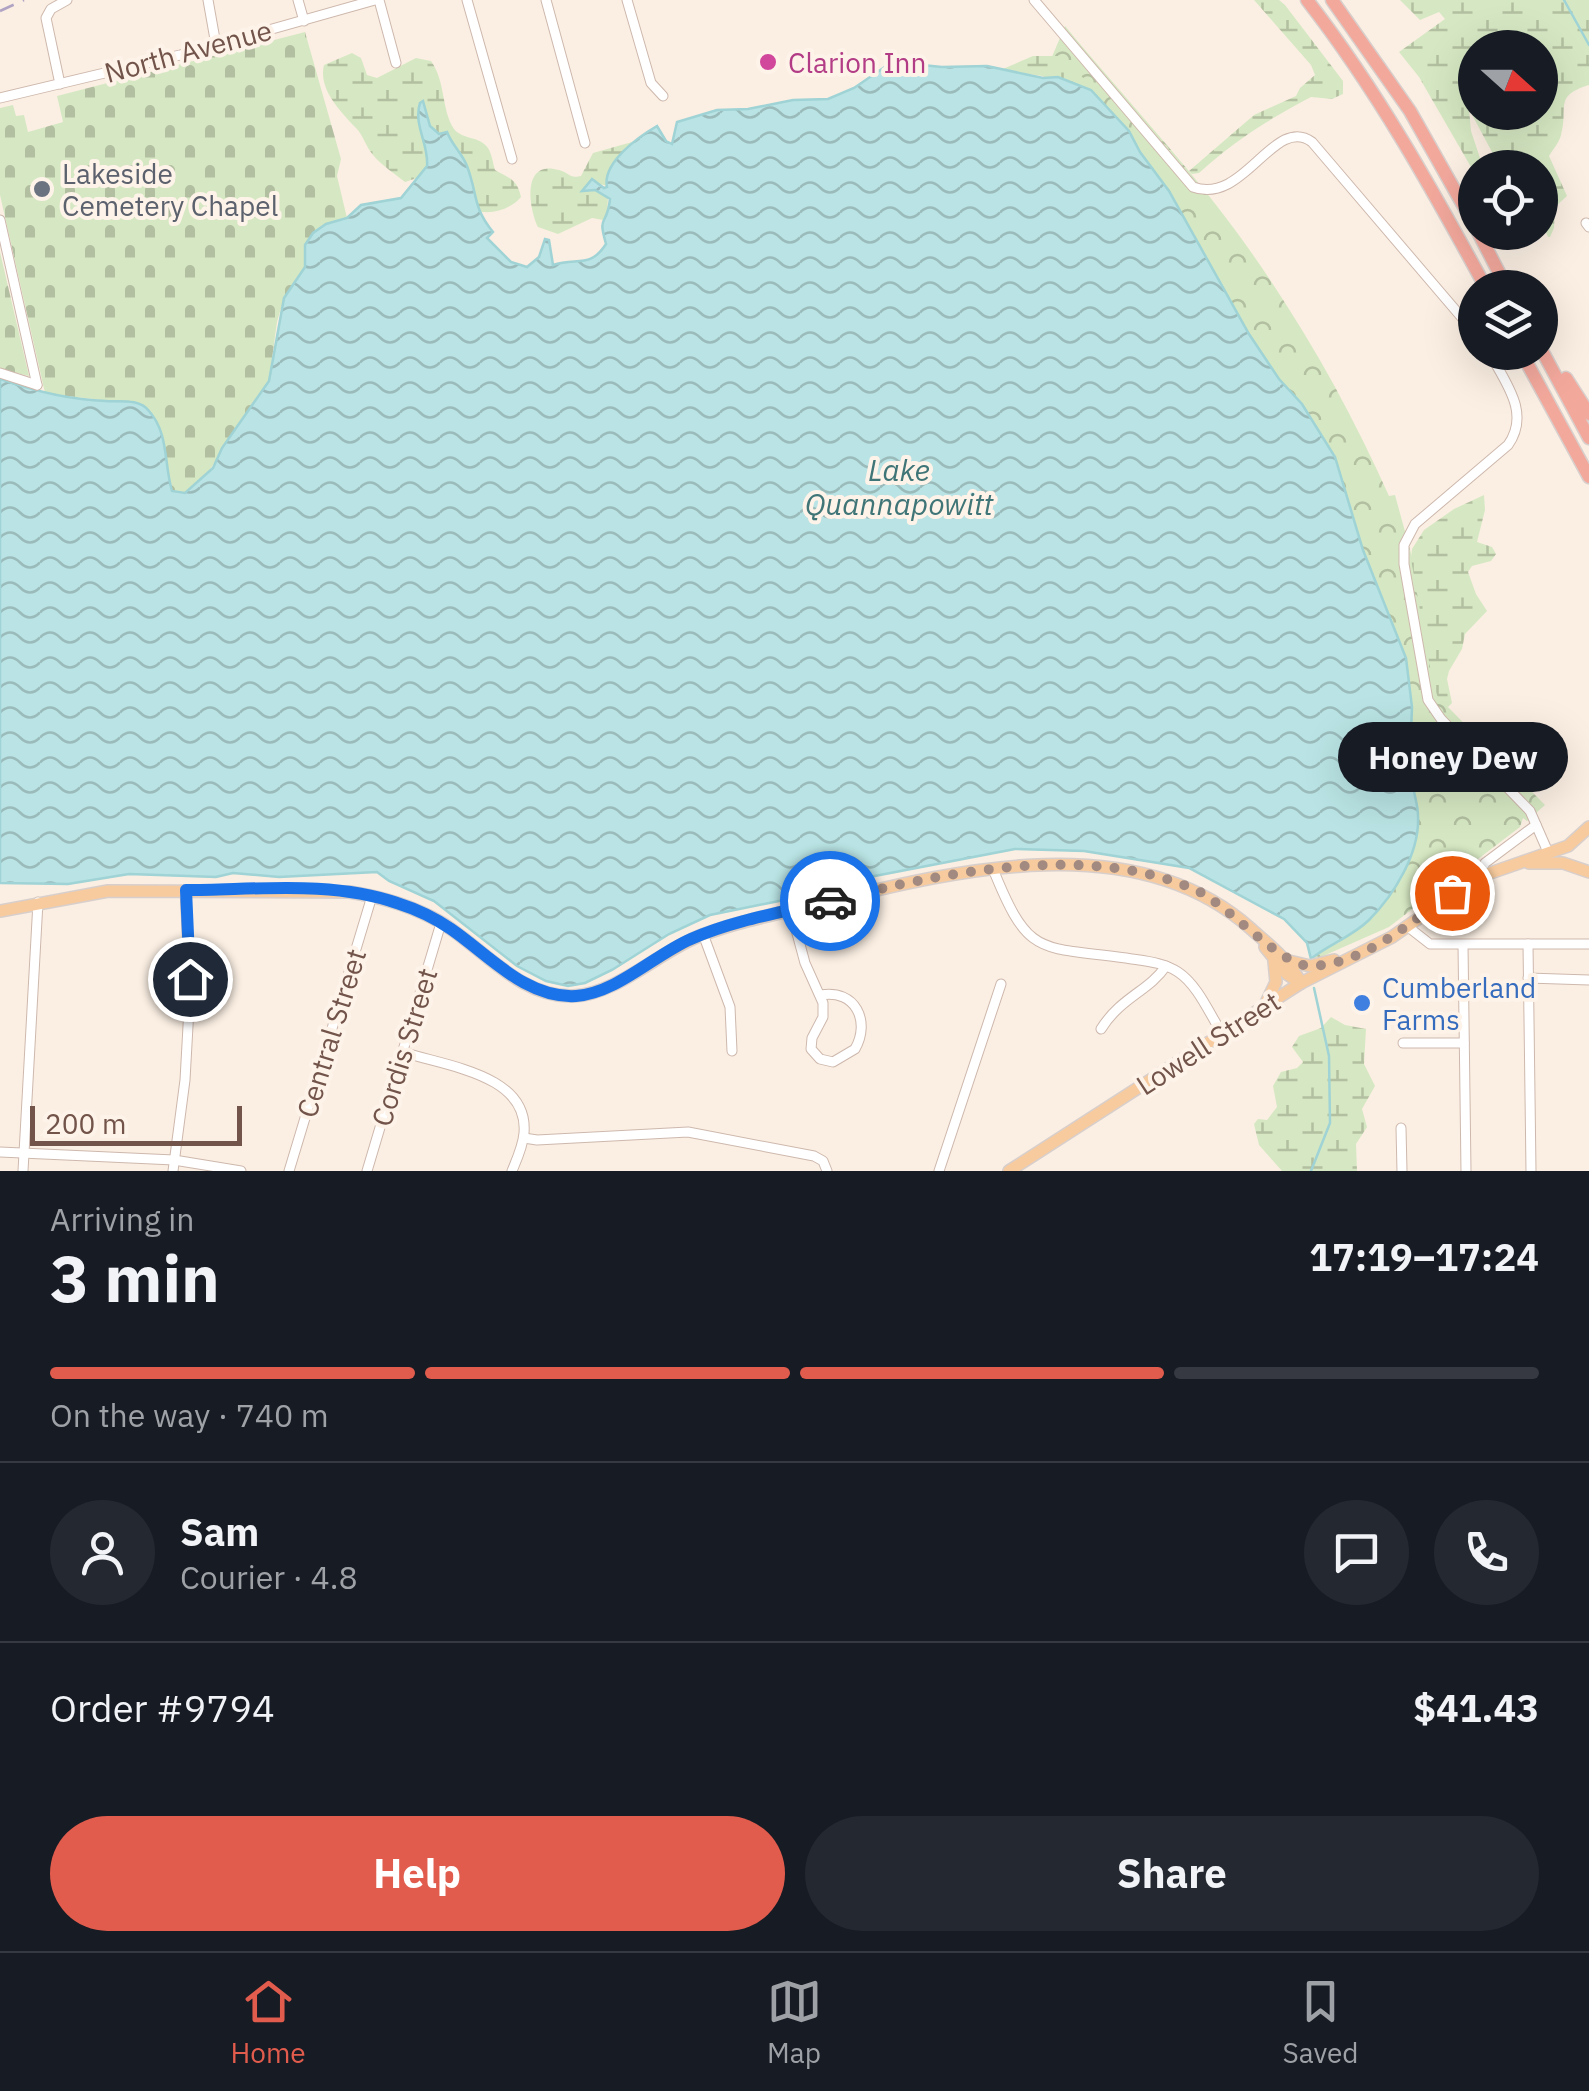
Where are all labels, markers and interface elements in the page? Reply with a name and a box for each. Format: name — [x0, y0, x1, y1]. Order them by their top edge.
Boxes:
street label: North Avenue — [100, 11, 276, 91]
north arrow — [1458, 30, 1558, 130]
map controls — [1458, 30, 1558, 370]
place label: Clarion Inn — [788, 44, 926, 81]
marker: Clarion Inn — [757, 51, 779, 73]
button: locate — [1458, 150, 1558, 250]
place label: Lakeside Cemetery Chapel — [62, 155, 278, 224]
marker: Lakeside Cemetery Chapel — [31, 178, 53, 200]
button: layers — [1458, 270, 1558, 370]
water label: Lake Quannapowitt — [805, 450, 995, 523]
callout: Honey Dew — [1337, 723, 1567, 793]
text: Honey Dew — [1368, 736, 1538, 778]
courier — [780, 851, 880, 951]
pin — [1410, 851, 1495, 936]
icon: bag — [1425, 866, 1480, 921]
icon: car — [803, 874, 858, 929]
pin — [148, 937, 233, 1022]
street label: Central Street — [288, 944, 374, 1122]
icon: home — [163, 952, 218, 1007]
street label: Cordis Street — [362, 963, 446, 1131]
place label: Cumberland Farms — [1382, 969, 1536, 1038]
street label: Lowell Street — [1129, 983, 1287, 1103]
marker: Cumberland Farms — [1351, 992, 1373, 1014]
scale bar — [30, 1101, 242, 1146]
text: 200 m — [45, 1105, 126, 1142]
text: Arriving in — [50, 1198, 195, 1240]
text: 17:19–17:24 — [1309, 1232, 1539, 1281]
text: 3 min — [50, 1235, 220, 1320]
text: On the way · 740 m — [50, 1394, 329, 1436]
button: person — [50, 1500, 155, 1605]
button: chat — [1304, 1500, 1409, 1605]
button: phone — [1434, 1500, 1539, 1605]
text: Sam — [180, 1507, 259, 1556]
text: Courier · 4.8 — [180, 1556, 358, 1598]
text: Order #9794 — [50, 1683, 275, 1732]
text: $41.43 — [1413, 1683, 1539, 1732]
button: Help — [50, 1816, 785, 1931]
button: Share — [805, 1816, 1539, 1931]
tab: Home — [230, 1974, 306, 2071]
tab: Map — [767, 1974, 822, 2071]
tab: Saved — [1282, 1974, 1359, 2071]

